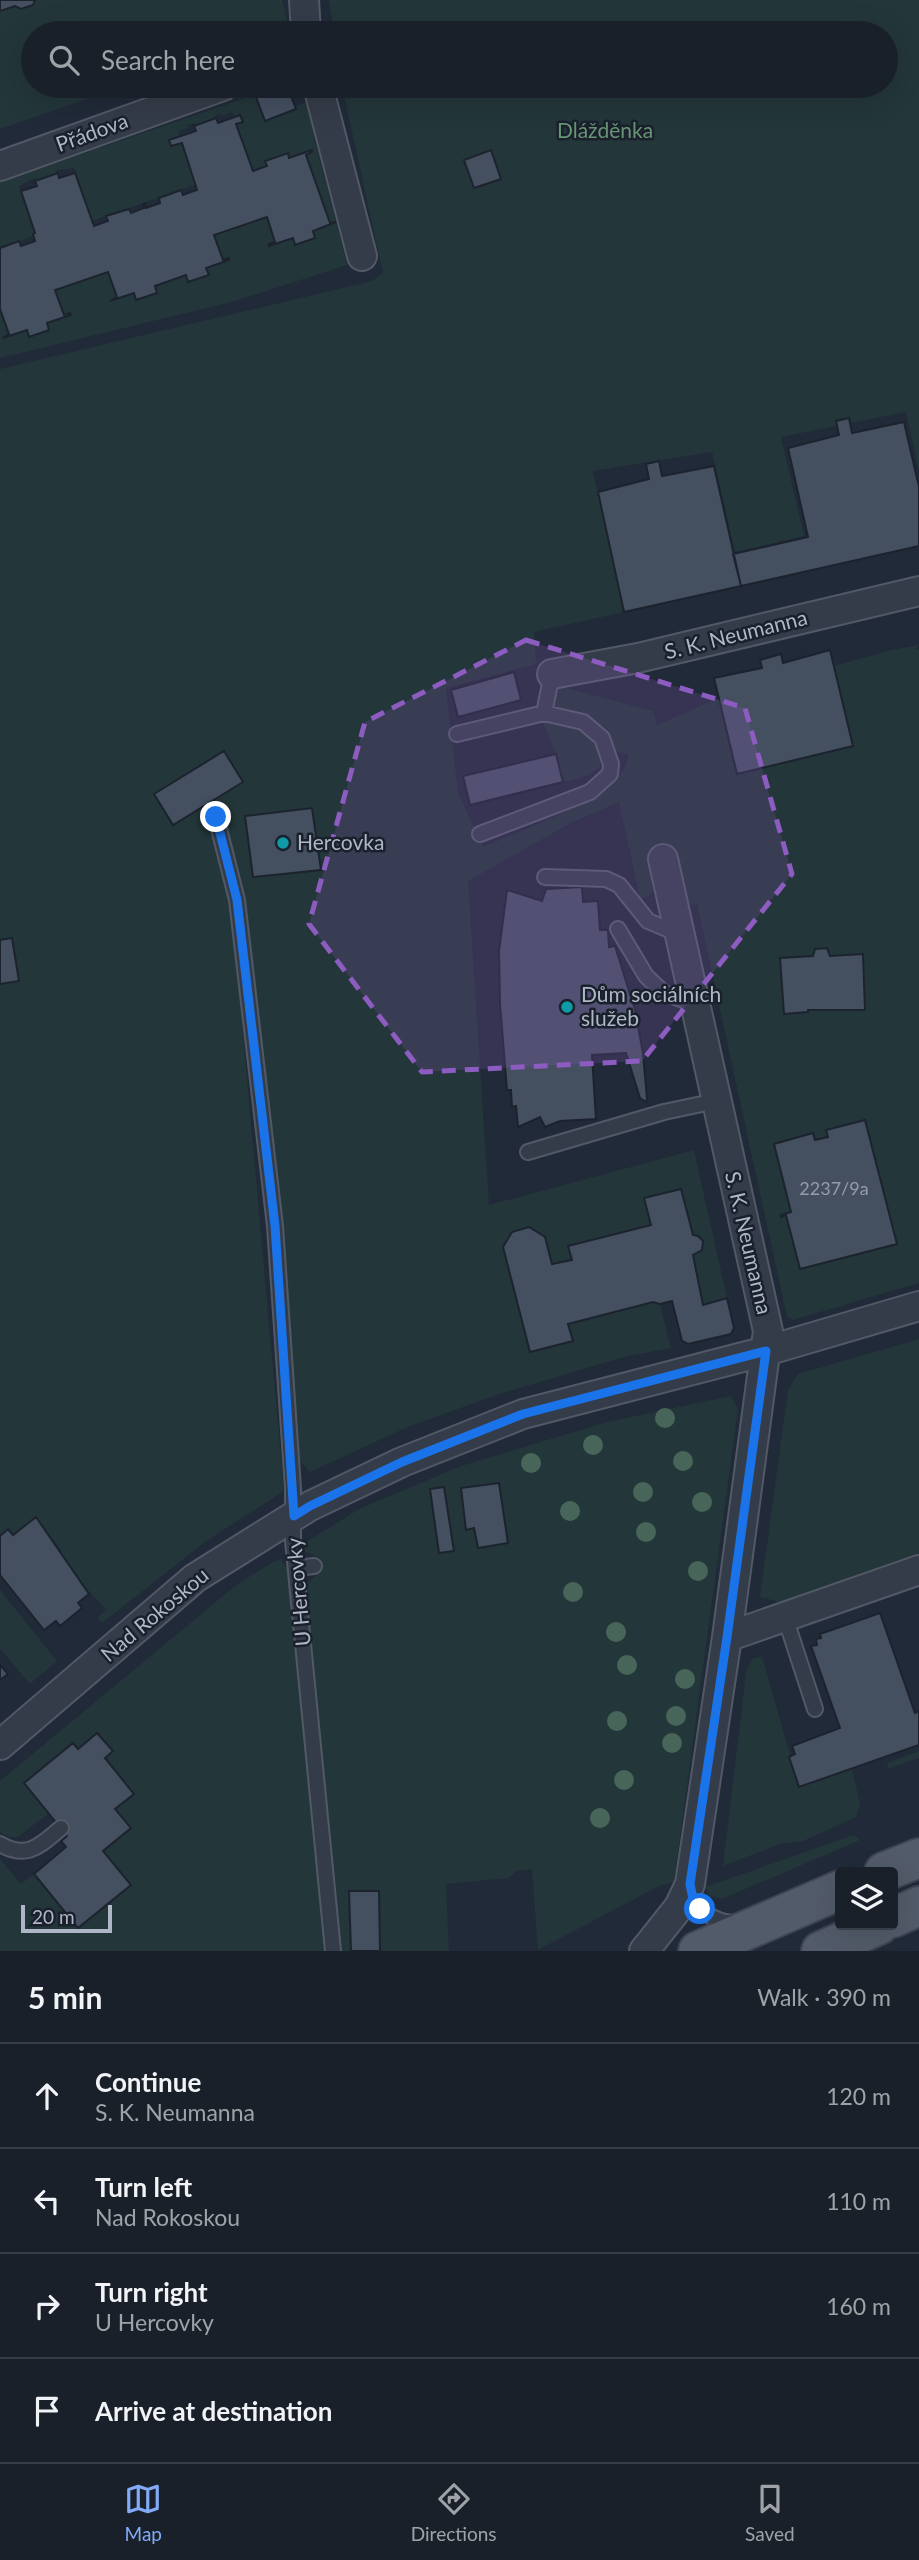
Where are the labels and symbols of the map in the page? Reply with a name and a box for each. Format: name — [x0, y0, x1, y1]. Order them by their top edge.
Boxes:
street label: Přádova — [52, 107, 131, 156]
park label: Dlážděnka — [557, 117, 653, 142]
street label: S. K. Neumanna — [662, 604, 810, 663]
route end — [200, 801, 231, 832]
place label: Hercovka — [297, 829, 384, 854]
marker: Hercovka — [275, 835, 291, 851]
place label: Dům sociálních služeb — [581, 981, 721, 1030]
marker: Dům sociálních služeb — [559, 999, 575, 1015]
street label: S. K. Neumanna — [721, 1169, 778, 1317]
house number: 2237/9a — [799, 1177, 869, 1199]
street label: U Hercovky — [280, 1537, 315, 1647]
street label: Nad Rokoskou — [95, 1562, 213, 1666]
route start — [684, 1893, 715, 1924]
scale bar — [21, 1902, 112, 1934]

